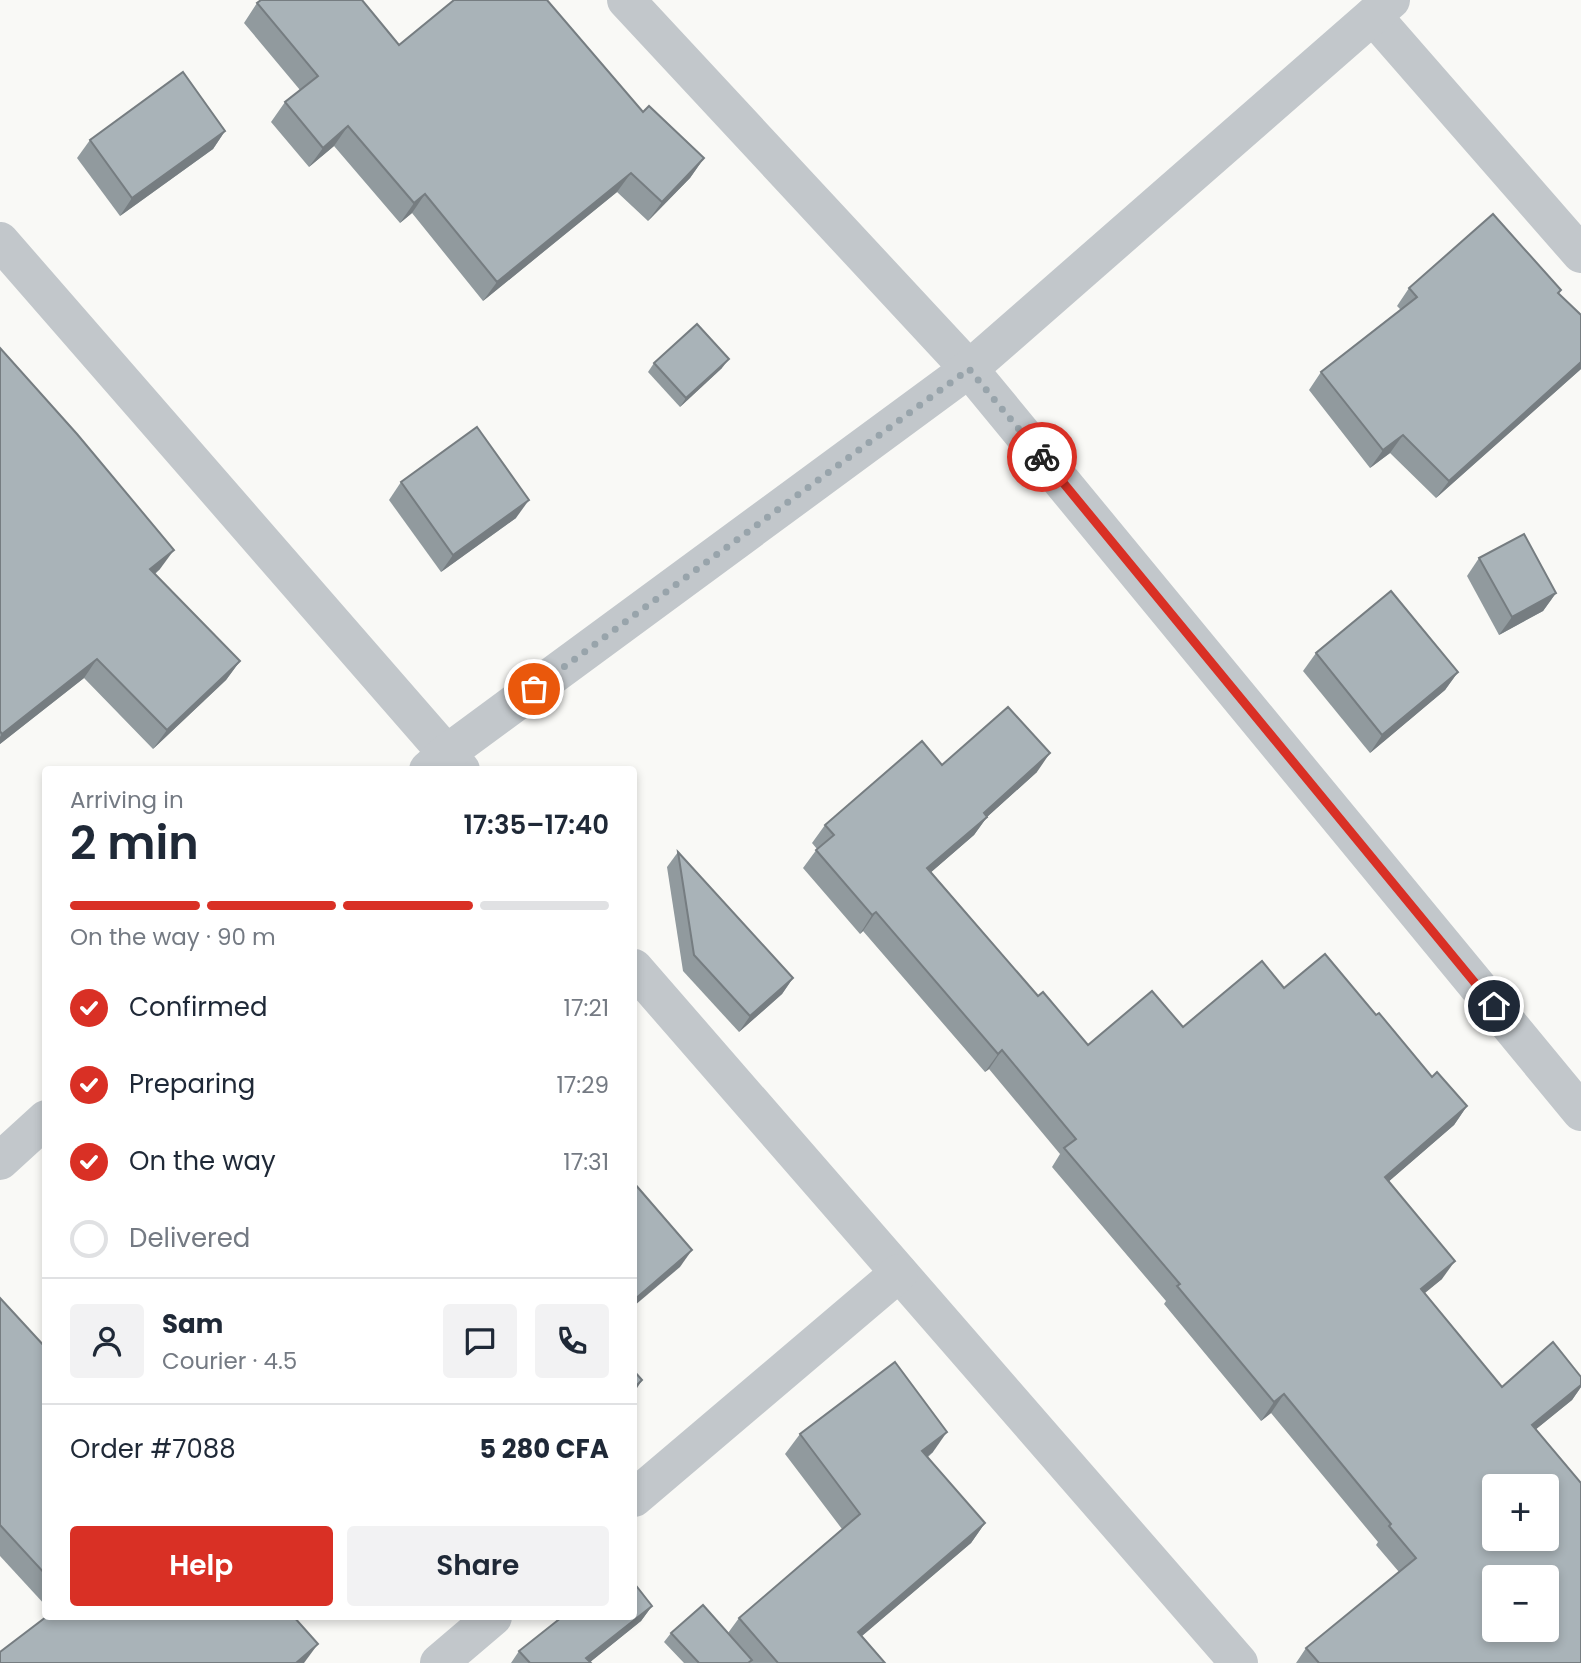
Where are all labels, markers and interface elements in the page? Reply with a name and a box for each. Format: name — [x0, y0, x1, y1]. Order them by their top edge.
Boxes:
courier — [1007, 422, 1077, 492]
icon: bike — [1023, 438, 1061, 476]
pin — [504, 659, 564, 719]
icon: bag — [515, 670, 553, 708]
text: Arriving in — [70, 784, 184, 816]
text: 17:35–17:40 — [463, 807, 609, 843]
text: 2 min — [70, 811, 199, 875]
text: On the way · 90 m — [70, 921, 276, 953]
pin — [1464, 976, 1524, 1036]
icon: home — [1475, 987, 1513, 1025]
icon: check — [70, 989, 108, 1027]
text: Confirmed — [129, 989, 267, 1025]
text: 17:21 — [564, 992, 609, 1024]
icon: check — [70, 1066, 108, 1104]
text: Preparing — [129, 1066, 255, 1102]
text: 17:29 — [556, 1069, 609, 1101]
icon: check — [70, 1143, 108, 1181]
text: On the way — [129, 1143, 276, 1179]
text: 17:31 — [563, 1146, 609, 1178]
text: Delivered — [129, 1220, 250, 1256]
button: person — [70, 1304, 144, 1378]
button: chat — [443, 1304, 517, 1378]
button: phone — [535, 1304, 609, 1378]
text: Sam — [162, 1306, 223, 1342]
text: Courier · 4.5 — [162, 1345, 297, 1377]
text: Order #7088 — [70, 1431, 236, 1467]
text: 5 280 CFA — [479, 1431, 609, 1467]
map controls — [1482, 1474, 1559, 1642]
button: + — [1482, 1474, 1559, 1551]
button: Help — [70, 1526, 333, 1606]
button: Share — [347, 1526, 609, 1606]
button: − — [1482, 1565, 1559, 1642]

